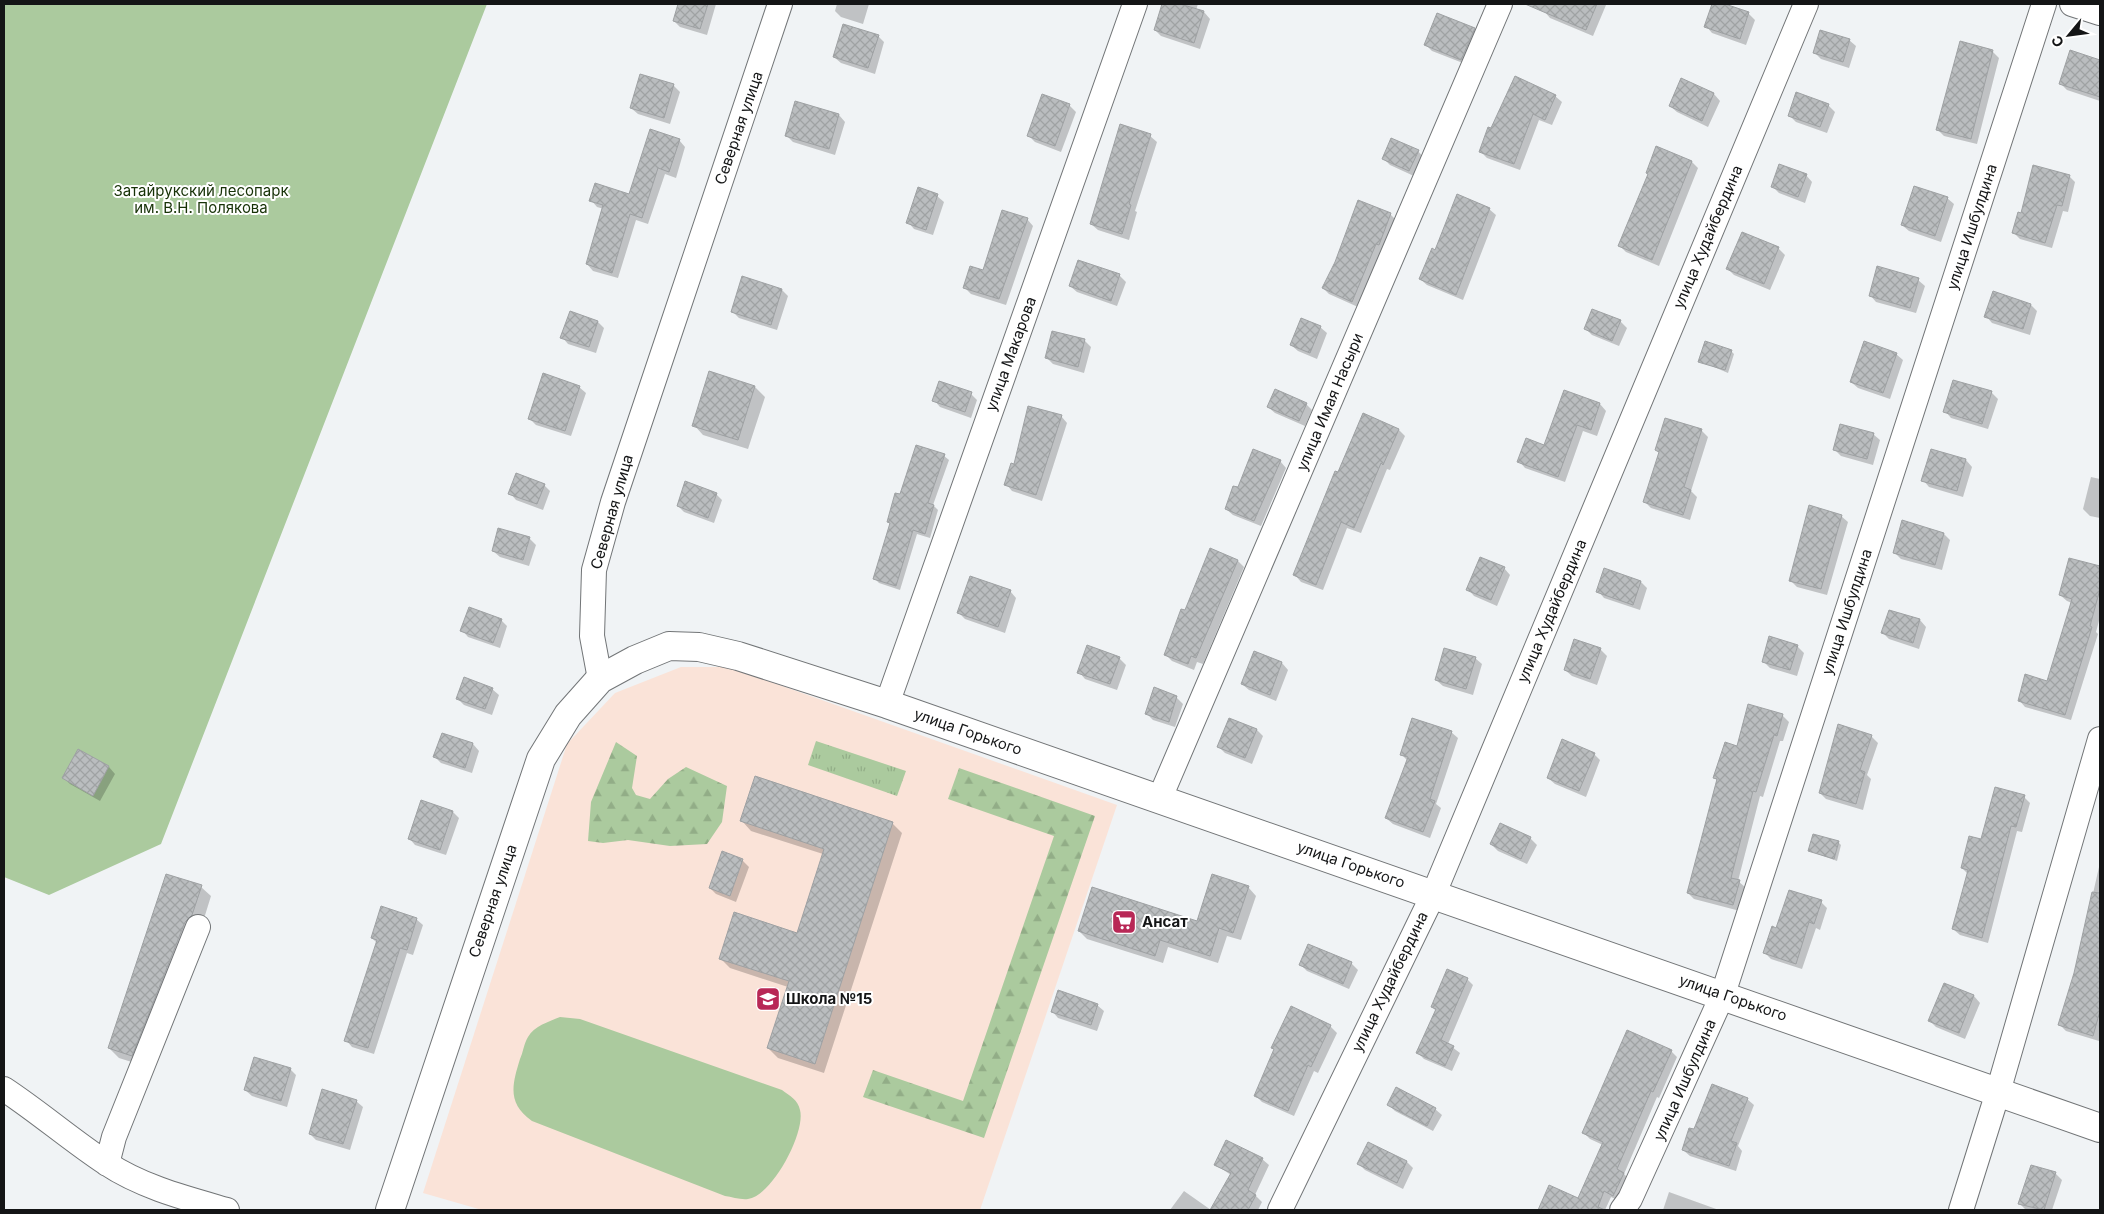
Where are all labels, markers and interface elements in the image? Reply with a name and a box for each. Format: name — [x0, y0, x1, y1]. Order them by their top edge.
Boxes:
north arrow — [2044, 10, 2094, 60]
text: С — [2047, 33, 2067, 50]
street label: Северная улица — [710, 69, 767, 187]
street label: улица Ишбулдина — [1942, 161, 2001, 292]
street label: улица Худайбердина — [1669, 162, 1746, 311]
park label: Затайрукский лесопарк им. В.Н. Полякова — [113, 181, 289, 217]
street label: улица Макарова — [981, 294, 1040, 414]
street label: улица Имая Насыри — [1292, 330, 1367, 474]
street label: Северная улица — [586, 452, 637, 571]
street label: улица Худайбердина — [1513, 536, 1590, 685]
street label: улица Ишбулдина — [1817, 546, 1876, 677]
street label: улица Горького — [912, 704, 1025, 759]
street label: улица Горького — [1295, 837, 1408, 892]
street label: Северная улица — [464, 842, 521, 960]
street label: улица Худайбердина — [1347, 908, 1432, 1055]
supermarket icon: Ансат — [1111, 909, 1137, 935]
place label: Ансат — [1142, 912, 1188, 931]
street label: улица Горького — [1677, 970, 1790, 1025]
school or university icon: Школа №15 — [755, 986, 781, 1012]
place label: Школа №15 — [786, 989, 872, 1008]
street label: улица Ишбулдина — [1649, 1016, 1720, 1144]

